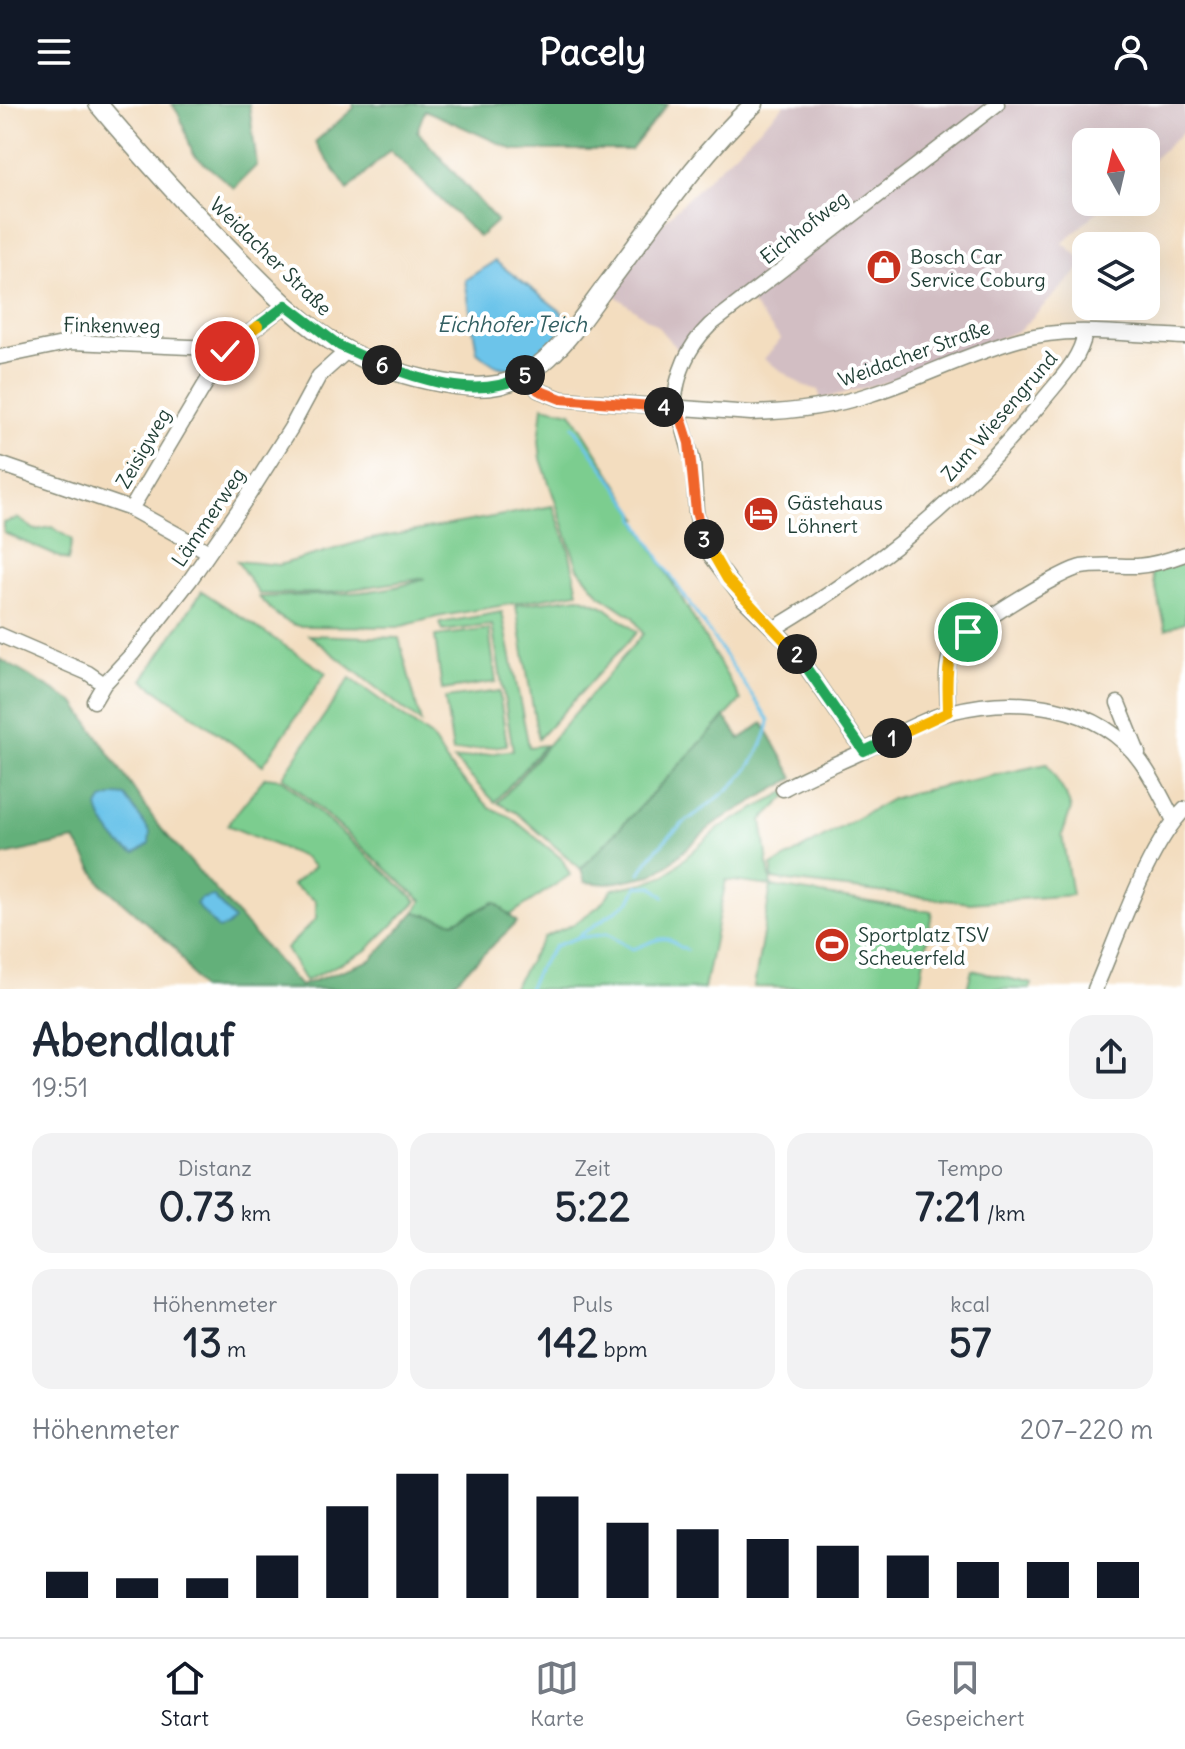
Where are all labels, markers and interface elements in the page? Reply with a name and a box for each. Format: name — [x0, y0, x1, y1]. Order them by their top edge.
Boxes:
icon: menu — [32, 30, 76, 74]
text: Pacely — [539, 30, 646, 75]
icon: person — [1109, 30, 1153, 74]
north arrow — [1072, 128, 1160, 216]
map controls — [1072, 128, 1160, 320]
street label: Eichhofweg — [755, 185, 853, 269]
street label: Weidacher Straße — [205, 192, 337, 320]
button: layers — [1072, 232, 1160, 320]
place label: Bosch Car Service Coburg — [910, 244, 1046, 292]
shop icon: Bosch Car Service Coburg — [865, 248, 903, 286]
water label: Eichhofer Teich — [437, 310, 588, 338]
street label: Finkenweg — [63, 312, 161, 338]
street label: Weidacher Straße — [835, 314, 993, 392]
pin — [191, 317, 259, 385]
icon: check — [203, 329, 247, 373]
pin: 6 — [362, 345, 402, 385]
street label: Zum Wiesengrund — [936, 346, 1062, 486]
text: 6 — [376, 351, 388, 379]
pin: 5 — [505, 355, 545, 395]
text: 5 — [519, 361, 531, 389]
pin: 4 — [644, 387, 684, 427]
text: 4 — [658, 393, 670, 421]
street label: Zeisigweg — [110, 404, 176, 492]
street label: Lämmerweg — [166, 463, 250, 571]
place label: Gästehaus Löhnert — [787, 490, 883, 538]
hotel icon: Gästehaus Löhnert — [742, 495, 780, 533]
pin: 3 — [684, 519, 724, 559]
text: 3 — [698, 525, 710, 553]
pin — [934, 598, 1002, 666]
icon: arrive — [946, 610, 990, 654]
pin: 2 — [777, 634, 817, 674]
text: 2 — [791, 640, 803, 668]
pin: 1 — [872, 718, 912, 758]
text: 1 — [888, 724, 896, 752]
place label: Sportplatz TSV Scheuerfeld — [858, 922, 989, 970]
sports icon: Sportplatz TSV Scheuerfeld — [813, 926, 851, 964]
text: Abendlauf — [32, 1013, 234, 1068]
button: share — [1069, 1015, 1153, 1099]
text: 19:51 — [32, 1071, 88, 1104]
text: Distanz — [178, 1154, 252, 1182]
text: Zeit — [575, 1154, 610, 1182]
text: Tempo — [937, 1154, 1003, 1182]
text: 0.73 — [158, 1182, 235, 1232]
text: 5:22 — [555, 1182, 630, 1232]
text: 7:21 — [915, 1182, 982, 1232]
text: km — [235, 1199, 271, 1227]
text: /km — [982, 1199, 1025, 1227]
text: Höhenmeter — [153, 1290, 277, 1318]
text: Puls — [572, 1290, 613, 1318]
text: kcal — [950, 1290, 990, 1318]
text: 13 — [183, 1318, 222, 1368]
text: 142 — [537, 1318, 598, 1368]
text: 57 — [949, 1318, 991, 1368]
text: m — [222, 1335, 246, 1363]
text: bpm — [598, 1335, 648, 1363]
text: Höhenmeter — [32, 1413, 179, 1446]
text: 207–220 m — [1020, 1413, 1153, 1446]
tab: Start — [161, 1656, 209, 1732]
tab: Karte — [530, 1656, 584, 1732]
tab: Gespeichert — [905, 1656, 1024, 1732]

